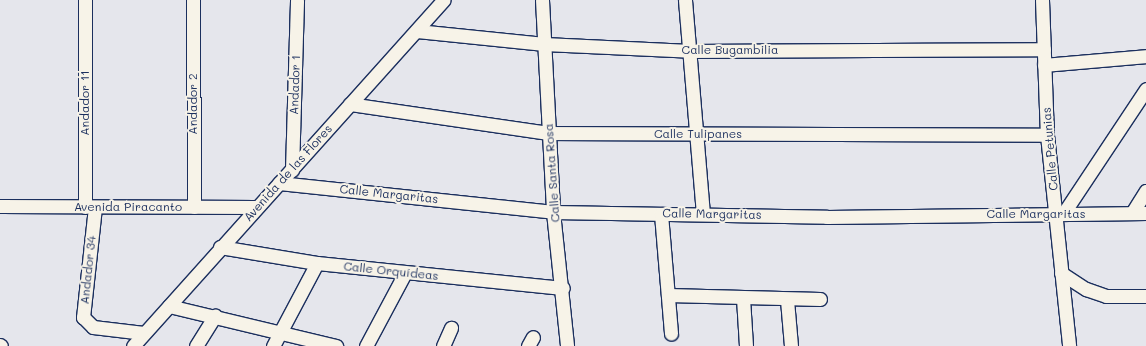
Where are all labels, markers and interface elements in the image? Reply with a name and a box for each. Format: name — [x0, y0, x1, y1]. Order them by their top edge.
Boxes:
street label: Calle Bugambilia — [682, 43, 778, 57]
street label: Andador 1 — [287, 55, 303, 115]
street label: Andador 11 — [78, 70, 92, 136]
street label: Andador 2 — [186, 73, 200, 135]
street label: Calle Petunias — [1039, 107, 1061, 191]
street label: Avenida de las Flores — [241, 122, 335, 224]
street label: Calle Santa Rosa — [541, 123, 563, 223]
street label: Calle Tulipanes — [654, 127, 742, 141]
street label: Calle Margaritas — [339, 182, 439, 206]
street label: Avenida Piracanto — [74, 200, 182, 214]
street label: Calle Margaritas — [662, 206, 762, 222]
street label: Calle Margaritas — [986, 207, 1086, 221]
street label: Andador 34 — [77, 235, 99, 305]
street label: Calle Orquídeas — [343, 259, 439, 283]

